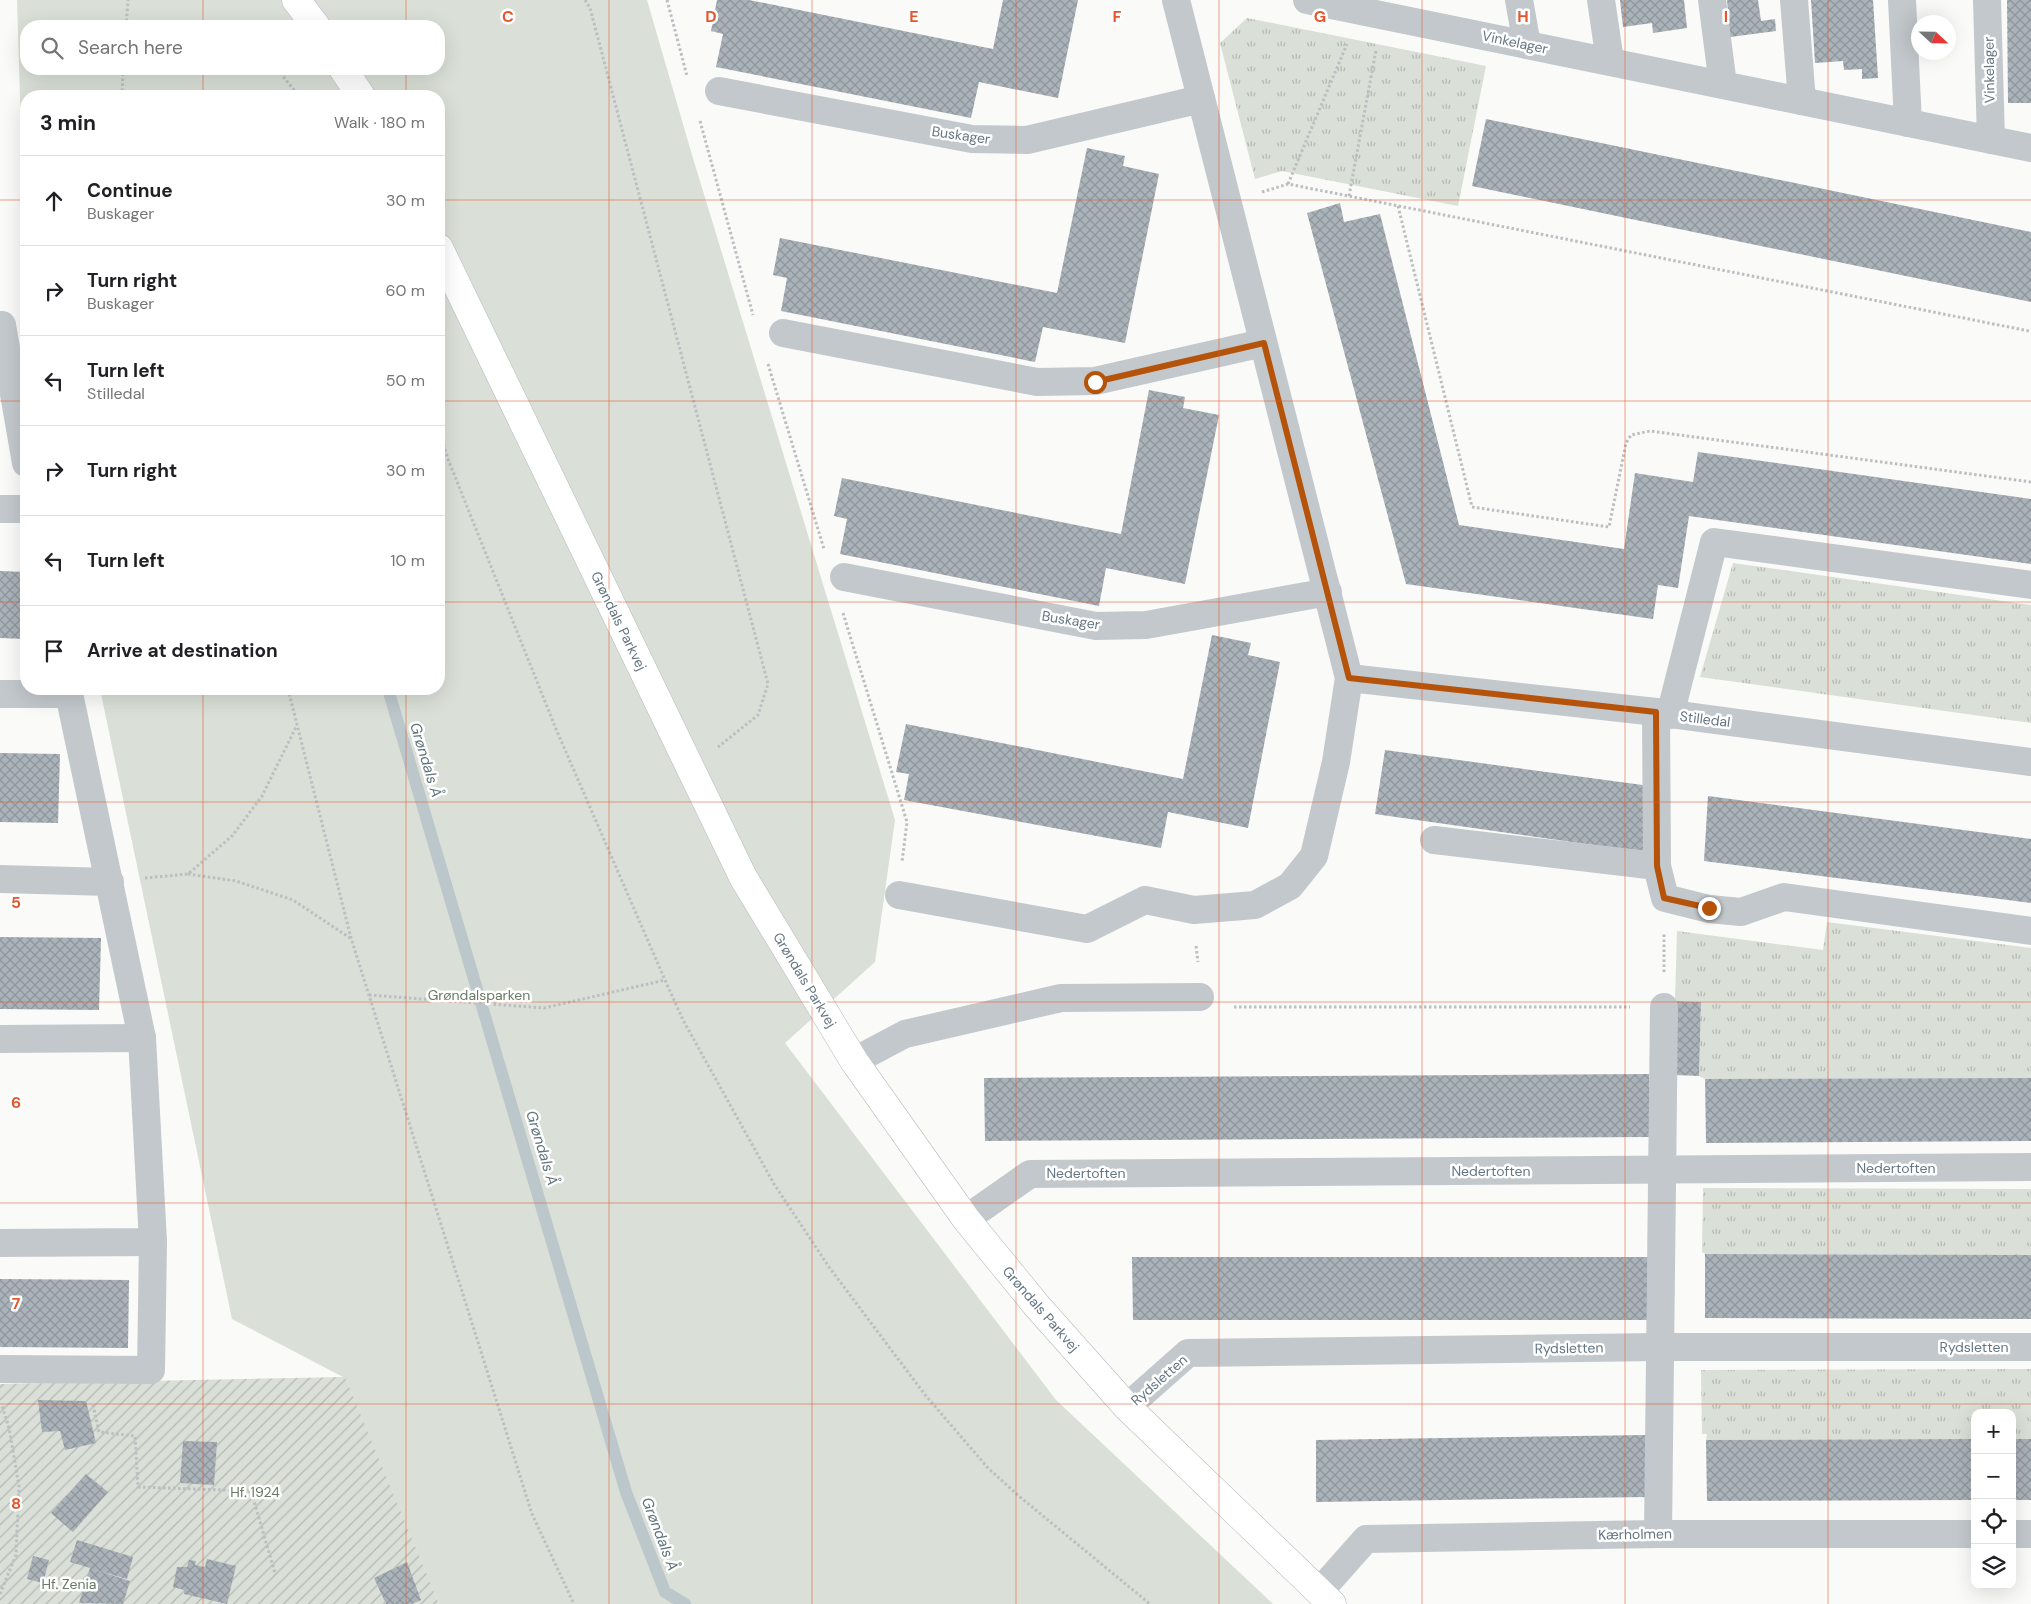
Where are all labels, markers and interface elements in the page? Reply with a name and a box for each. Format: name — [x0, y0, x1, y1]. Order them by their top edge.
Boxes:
text: C — [502, 6, 514, 27]
text: D — [705, 6, 717, 27]
text: E — [909, 6, 919, 27]
text: F — [1113, 6, 1122, 27]
text: G — [1314, 6, 1326, 27]
text: H — [1517, 6, 1529, 27]
text: I — [1724, 6, 1728, 27]
north arrow — [1911, 15, 1956, 60]
search box — [20, 20, 445, 75]
street label: Vinkelager — [1481, 26, 1549, 58]
icon: search — [38, 34, 66, 62]
text: Search here — [78, 35, 183, 60]
street label: Vinkelager — [1979, 37, 1999, 103]
text: 3 min — [40, 109, 96, 137]
text: Walk · 180 m — [334, 112, 425, 133]
street label: Buskager — [931, 122, 991, 148]
text: Continue — [87, 178, 173, 203]
icon: ahead — [40, 187, 68, 215]
text: 30 m — [386, 190, 425, 211]
text: Buskager — [87, 203, 154, 224]
text: Turn right — [87, 268, 177, 293]
icon: right — [40, 277, 68, 305]
text: 60 m — [385, 280, 425, 301]
text: Buskager — [87, 293, 154, 314]
text: Turn left — [87, 358, 165, 383]
icon: left — [40, 367, 68, 395]
text: 50 m — [386, 370, 425, 391]
route start — [1084, 371, 1107, 394]
text: Stilledal — [87, 383, 145, 404]
icon: right — [40, 457, 68, 485]
text: Turn right — [87, 458, 177, 483]
text: 30 m — [386, 460, 425, 481]
icon: left — [40, 547, 68, 575]
text: Turn left — [87, 548, 165, 573]
text: 10 m — [391, 550, 425, 571]
street label: Grøndals Parkvej — [587, 568, 651, 674]
street label: Buskager — [1041, 607, 1101, 633]
icon: arrive — [40, 637, 68, 665]
text: Arrive at destination — [87, 638, 278, 663]
street label: Stilledal — [1679, 707, 1731, 731]
water label: Grøndals Å — [405, 720, 447, 800]
text: 5 — [11, 892, 21, 913]
route end — [1698, 897, 1721, 920]
street label: Grøndals Parkvej — [769, 929, 841, 1031]
park label: Grøndalsparken — [428, 986, 530, 1004]
text: 6 — [11, 1092, 21, 1113]
water label: Grøndals Å — [521, 1108, 563, 1188]
street label: Nedertoften — [1856, 1159, 1936, 1177]
street label: Nedertoften — [1451, 1162, 1531, 1180]
street label: Nedertoften — [1046, 1164, 1126, 1182]
street label: Grøndals Parkvej — [999, 1262, 1083, 1356]
text: 7 — [12, 1293, 21, 1314]
street label: Rydsletten — [1534, 1338, 1604, 1358]
street label: Rydsletten — [1940, 1338, 2008, 1356]
street label: Rydsletten — [1127, 1351, 1191, 1409]
map controls — [1971, 1409, 2016, 1589]
button: + — [1971, 1409, 2016, 1454]
button: − — [1971, 1454, 2016, 1499]
park label: Hf. 1924 — [230, 1483, 280, 1501]
text: 8 — [11, 1493, 21, 1514]
water label: Grøndals Å — [637, 1494, 683, 1574]
button: locate — [1971, 1499, 2016, 1544]
street label: Kærholmen — [1598, 1524, 1672, 1544]
button: layers — [1971, 1544, 2016, 1589]
park label: Hf. Zenia — [42, 1575, 96, 1593]

